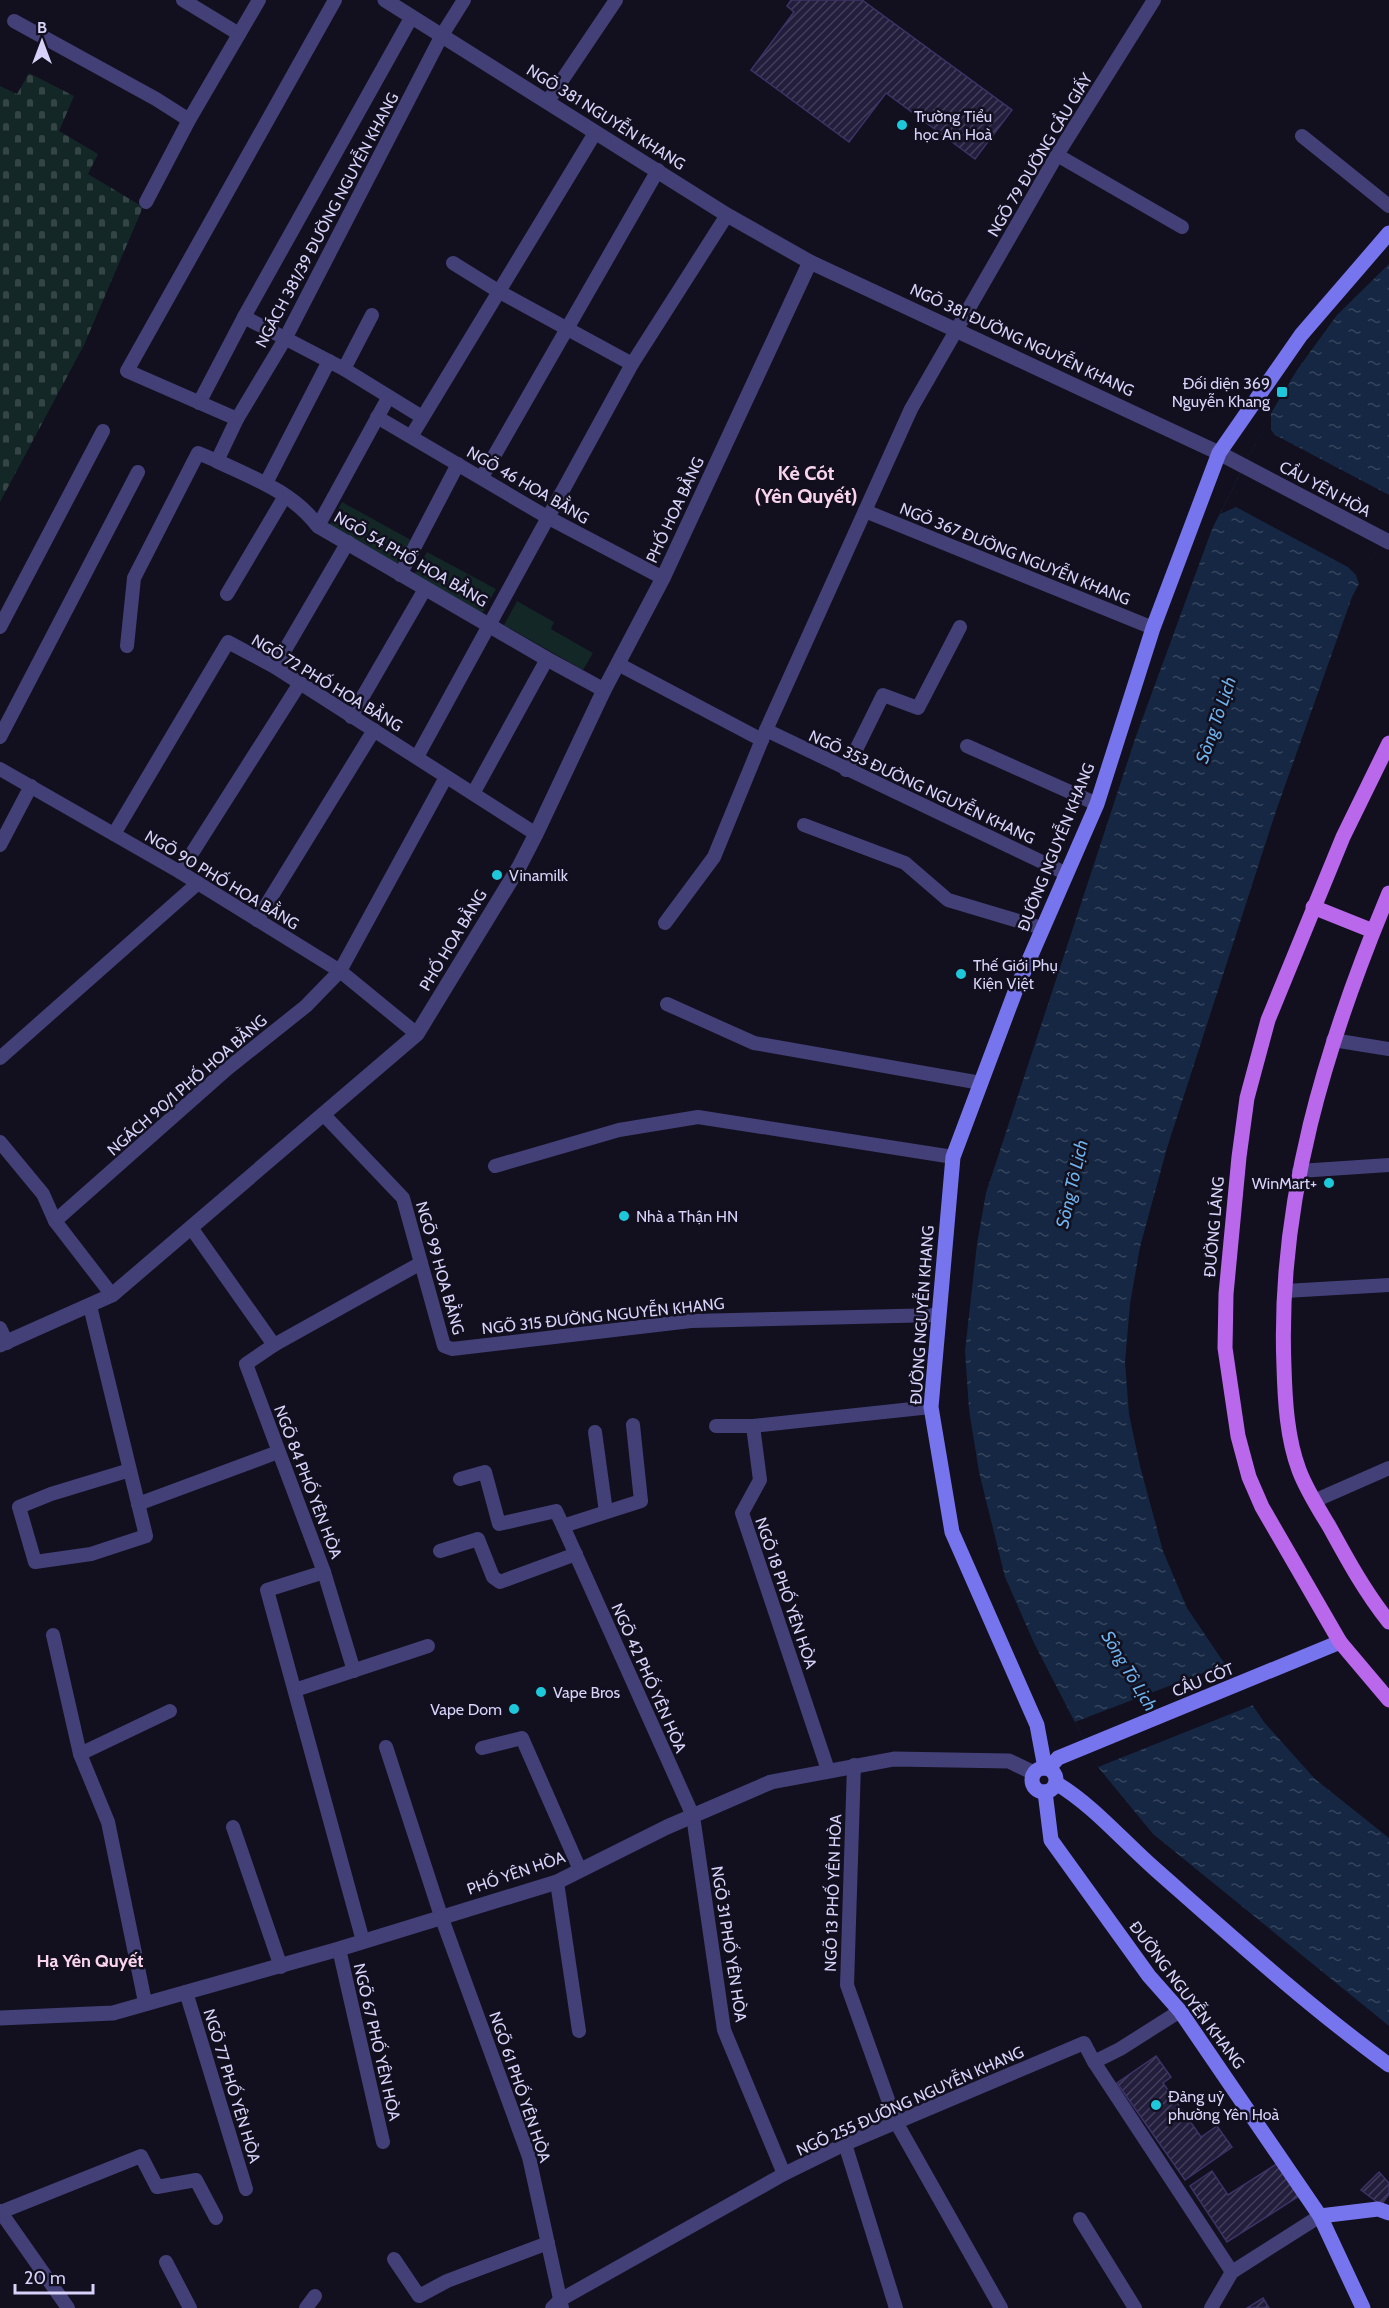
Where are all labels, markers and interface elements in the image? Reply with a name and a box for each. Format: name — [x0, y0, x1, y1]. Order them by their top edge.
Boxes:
north arrow — [12, 12, 72, 72]
text: B — [37, 18, 47, 37]
street label: NGÕ 381 NGUYỄN KHANG — [523, 59, 690, 174]
street label: NGÕ 79 ĐƯỜNG CẦU GIẤY — [982, 68, 1097, 240]
street label: NGÁCH 381/39 ĐƯỜNG NGUYỄN KHANG — [250, 88, 403, 351]
place label: Trường Tiểu học An Hoà — [914, 107, 993, 144]
marker: Trường Tiểu học An Hoà — [895, 118, 909, 132]
street label: NGÕ 381 ĐƯỜNG NGUYỄN KHANG — [907, 278, 1138, 400]
place label: Đối diện 369 Nguyễn Khang — [1172, 374, 1271, 411]
marker: Đối diện 369 Nguyễn Khang — [1275, 385, 1289, 399]
street label: NGÕ 46 HOA BẰNG — [463, 440, 594, 528]
street label: PHỐ HOA BẰNG — [639, 453, 708, 566]
street label: CẦU YÊN HÒA — [1276, 456, 1375, 521]
district label: Kẻ Cót (Yên Quyết) — [754, 461, 858, 508]
street label: NGÕ 367 ĐƯỜNG NGUYỄN KHANG — [897, 497, 1134, 609]
street label: NGÕ 54 PHỐ HOA BẰNG — [331, 505, 493, 611]
street label: NGÕ 72 PHỐ HOA BẰNG — [248, 628, 407, 736]
water label: Sông Tô Lịch — [1191, 674, 1241, 766]
street label: NGÕ 353 ĐƯỜNG NGUYỄN KHANG — [806, 724, 1039, 848]
street label: ĐƯỜNG NGUYỄN KHANG — [1012, 759, 1098, 934]
street label: NGÕ 90 PHỐ HOA BẰNG — [141, 824, 304, 934]
place label: Vinamilk — [509, 866, 569, 885]
marker: Vinamilk — [490, 868, 504, 882]
street label: PHỐ HOA BẰNG — [413, 884, 491, 994]
place label: Thế Giới Phụ Kiện Việt — [973, 956, 1058, 993]
marker: Thế Giới Phụ Kiện Việt — [954, 967, 968, 981]
street label: NGÁCH 90/1 PHỐ HOA BẰNG — [101, 1008, 271, 1159]
water label: Sông Tô Lịch — [1051, 1138, 1093, 1230]
place label: WinMart+ — [1252, 1174, 1317, 1193]
street label: ĐƯỜNG LÁNG — [1200, 1176, 1228, 1278]
marker: WinMart+ — [1322, 1176, 1336, 1190]
street label: NGÕ 99 HOA BẰNG — [412, 1198, 471, 1337]
place label: Nhà a Thận HN — [636, 1207, 738, 1226]
marker: Nhà a Thận HN — [617, 1209, 631, 1223]
street label: ĐƯỜNG NGUYỄN KHANG — [904, 1225, 938, 1405]
street label: NGÕ 315 ĐƯỜNG NGUYỄN KHANG — [481, 1292, 725, 1338]
street label: NGÕ 84 PHỐ YÊN HÒA — [270, 1402, 348, 1562]
street label: NGÕ 18 PHỐ YÊN HÒA — [751, 1514, 823, 1671]
street label: NGÕ 42 PHỐ YÊN HÒA — [607, 1599, 692, 1756]
water label: Sông Tô Lịch — [1096, 1627, 1162, 1715]
street label: CẦU CÓT — [1169, 1658, 1237, 1701]
place label: Vape Bros — [553, 1683, 621, 1702]
marker: Vape Bros — [534, 1685, 548, 1699]
place label: Vape Dom — [430, 1700, 502, 1719]
marker: Vape Dom — [507, 1702, 521, 1716]
street label: NGÕ 13 PHỐ YÊN HÒA — [819, 1814, 845, 1972]
street label: PHỐ YÊN HÒA — [464, 1845, 568, 1899]
street label: NGÕ 31 PHỐ YÊN HÒA — [707, 1864, 753, 2024]
street label: ĐƯỜNG NGUYỄN KHANG — [1125, 1916, 1250, 2073]
district label: Hạ Yên Quyết — [36, 1950, 144, 1972]
street label: NGÕ 67 PHỐ YÊN HÒA — [350, 1961, 406, 2123]
street label: NGÕ 77 PHỐ YÊN HÒA — [200, 2006, 266, 2165]
street label: NGÕ 61 PHỐ YÊN HÒA — [485, 2008, 557, 2165]
street label: NGÕ 255 ĐƯỜNG NGUYỄN KHANG — [792, 2040, 1027, 2160]
place label: Đảng uỷ phường Yên Hoà — [1168, 2087, 1280, 2124]
marker: Đảng uỷ phường Yên Hoà — [1149, 2098, 1163, 2112]
scale bar — [15, 2257, 93, 2295]
text: 20 m — [24, 2267, 66, 2289]

